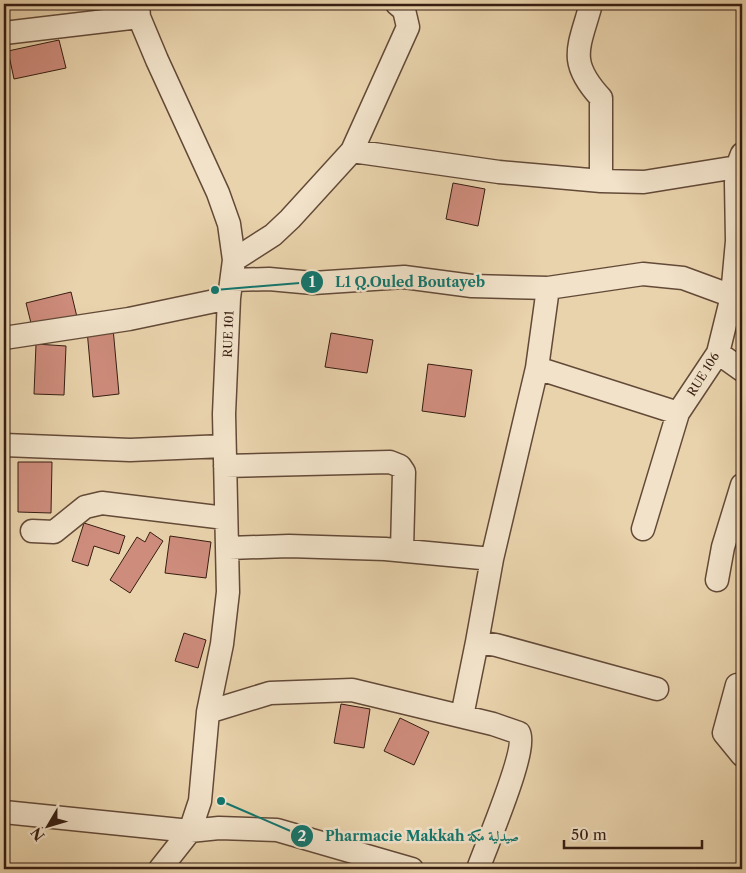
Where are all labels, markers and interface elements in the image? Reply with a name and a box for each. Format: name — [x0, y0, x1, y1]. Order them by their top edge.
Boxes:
callout: L1 Q.Ouled Boutayeb — [300, 268, 495, 297]
text: 1 — [309, 272, 316, 291]
text: L1 Q.Ouled Boutayeb — [335, 273, 485, 291]
street label: RUE 101 — [220, 310, 236, 358]
street label: RUE 106 — [684, 349, 722, 399]
north arrow — [22, 800, 72, 850]
scale bar — [564, 818, 701, 850]
callout: Pharmacie Makkah صيدلية مكة — [290, 821, 529, 850]
text: N — [27, 824, 49, 844]
text: 50 m — [571, 825, 607, 844]
text: 2 — [298, 826, 307, 845]
text: Pharmacie Makkah صيدلية مكة — [325, 827, 519, 845]

